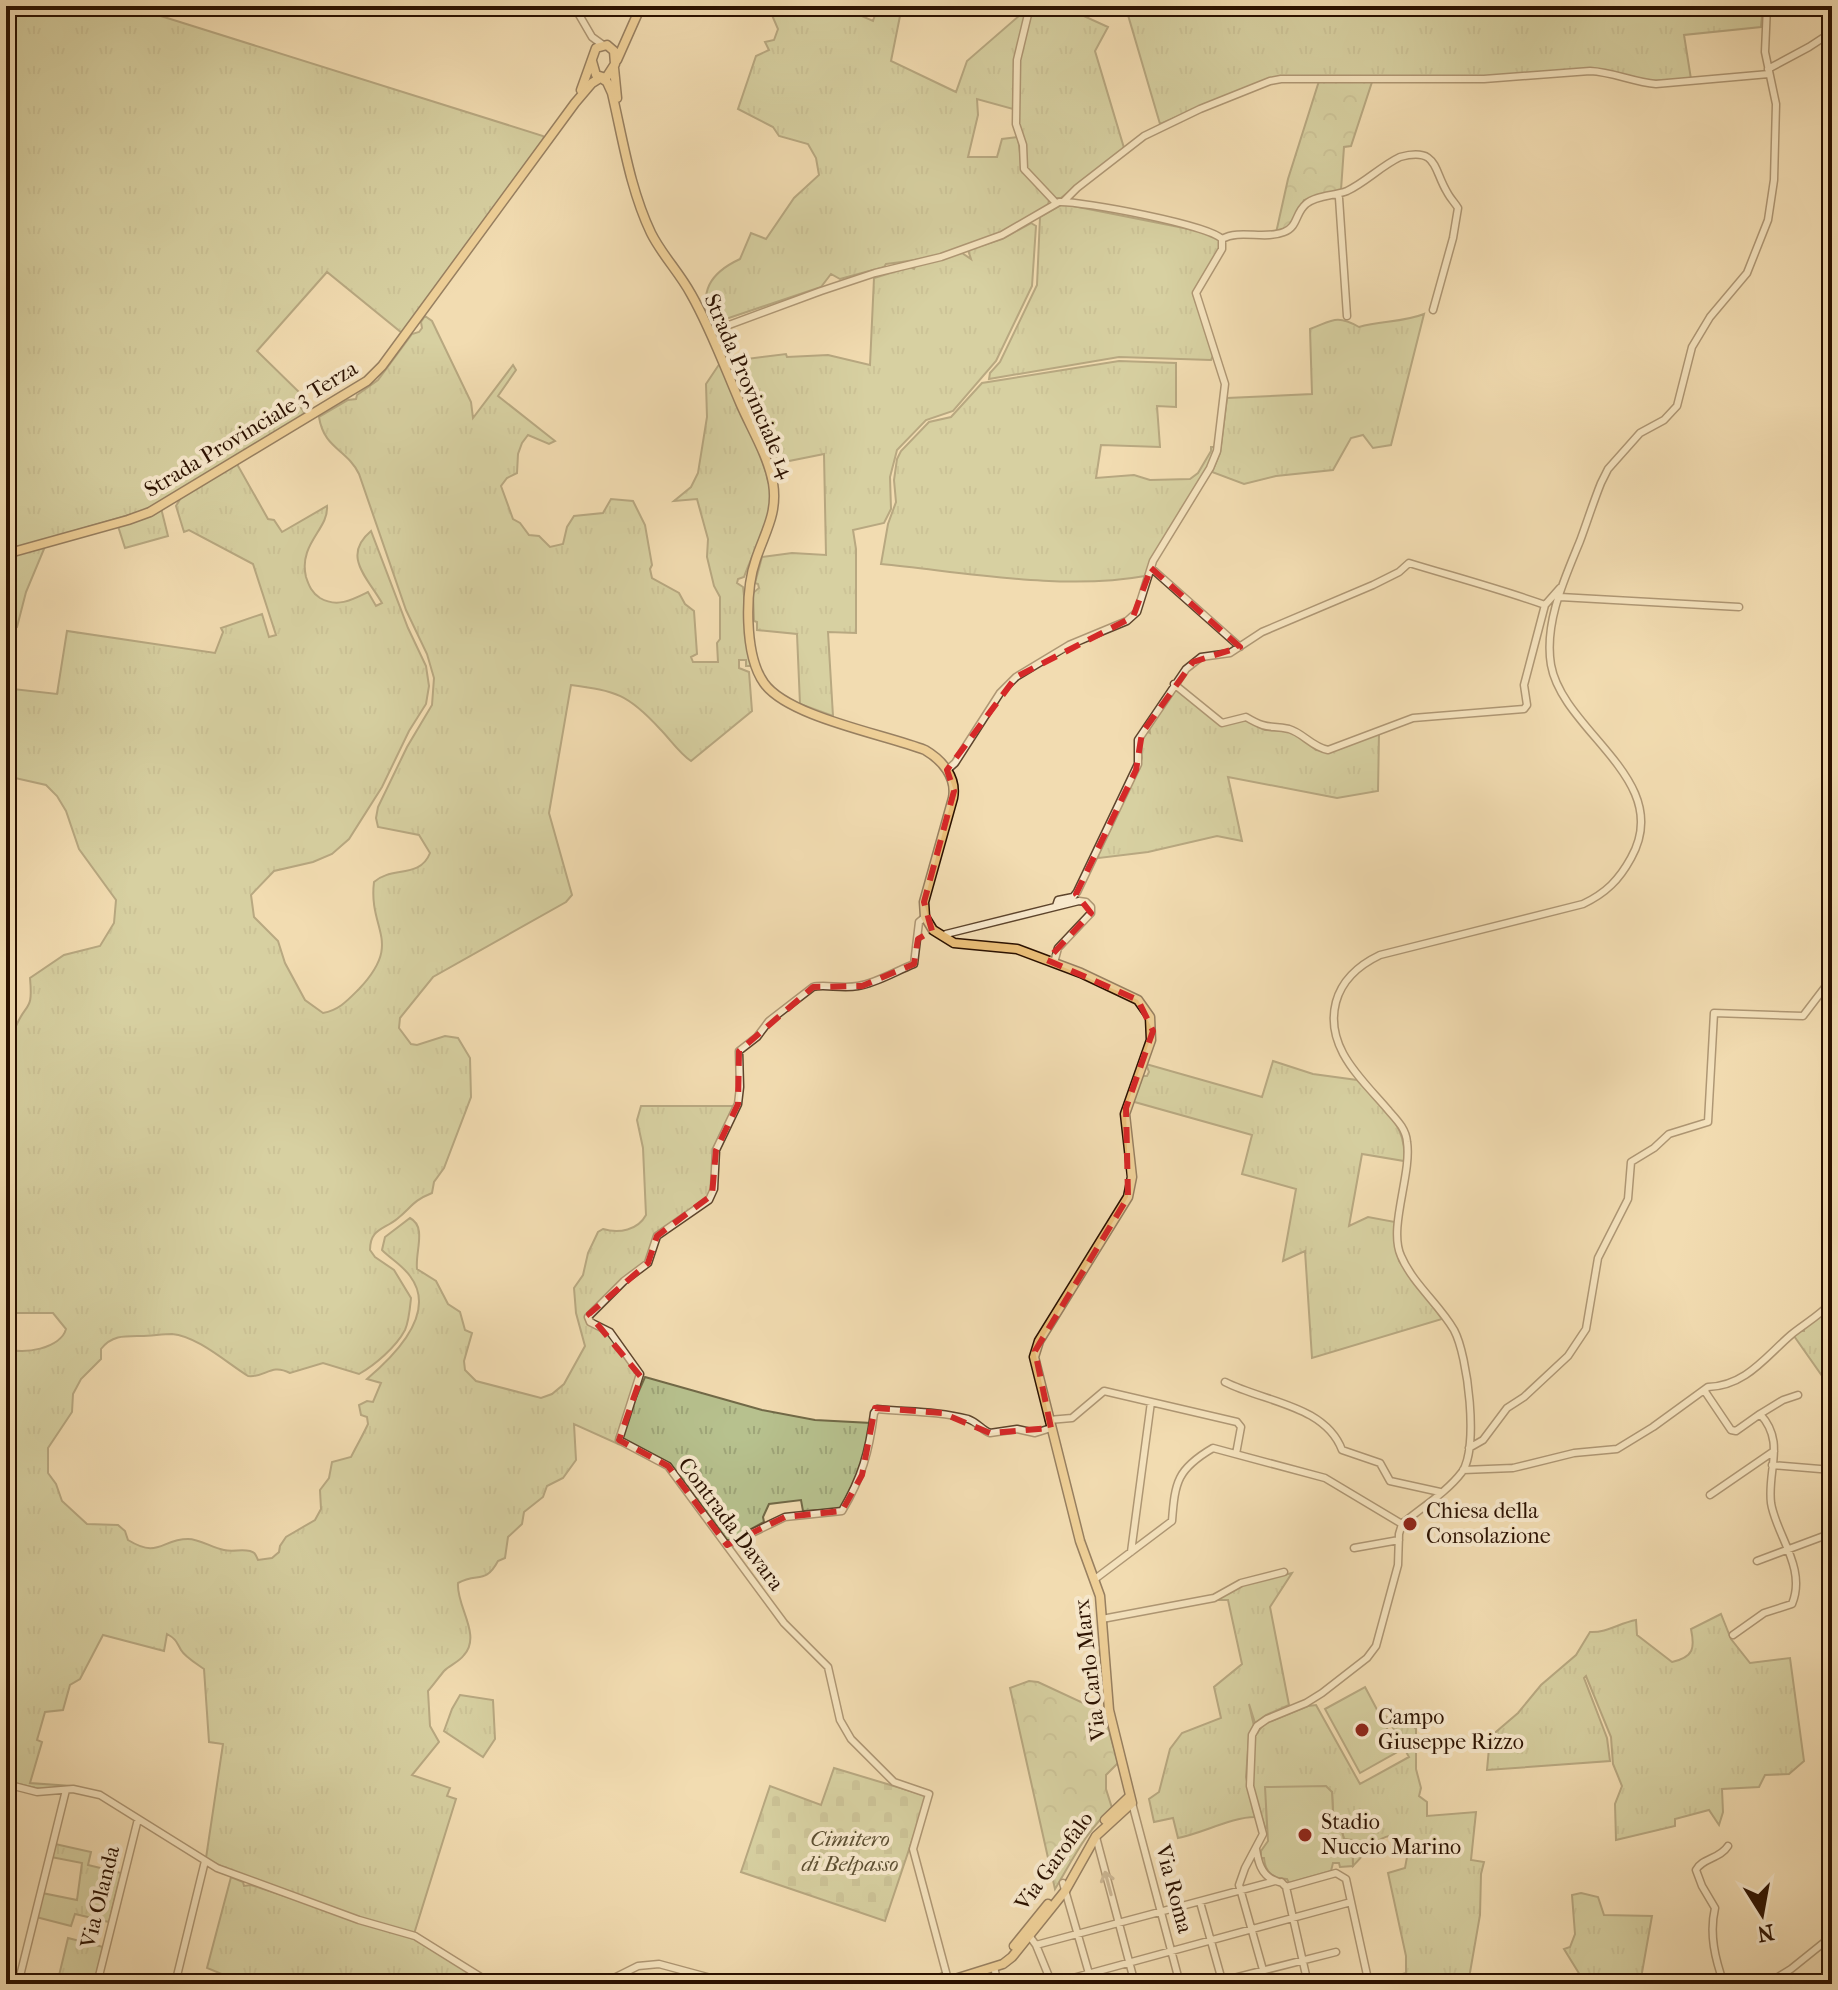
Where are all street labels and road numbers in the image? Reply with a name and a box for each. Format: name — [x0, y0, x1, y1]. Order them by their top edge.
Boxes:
street label: Strada Provinciale 14 — [698, 290, 800, 483]
street label: Strada Provinciale 3 Terza — [140, 355, 363, 503]
street label: Contrada Davara — [673, 1452, 790, 1596]
street label: Via Carlo Marx — [1068, 1597, 1112, 1743]
street label: Via Garofalo — [1009, 1806, 1099, 1916]
street label: Via Roma — [1149, 1841, 1199, 1937]
street label: Via Olanda — [75, 1843, 125, 1952]

